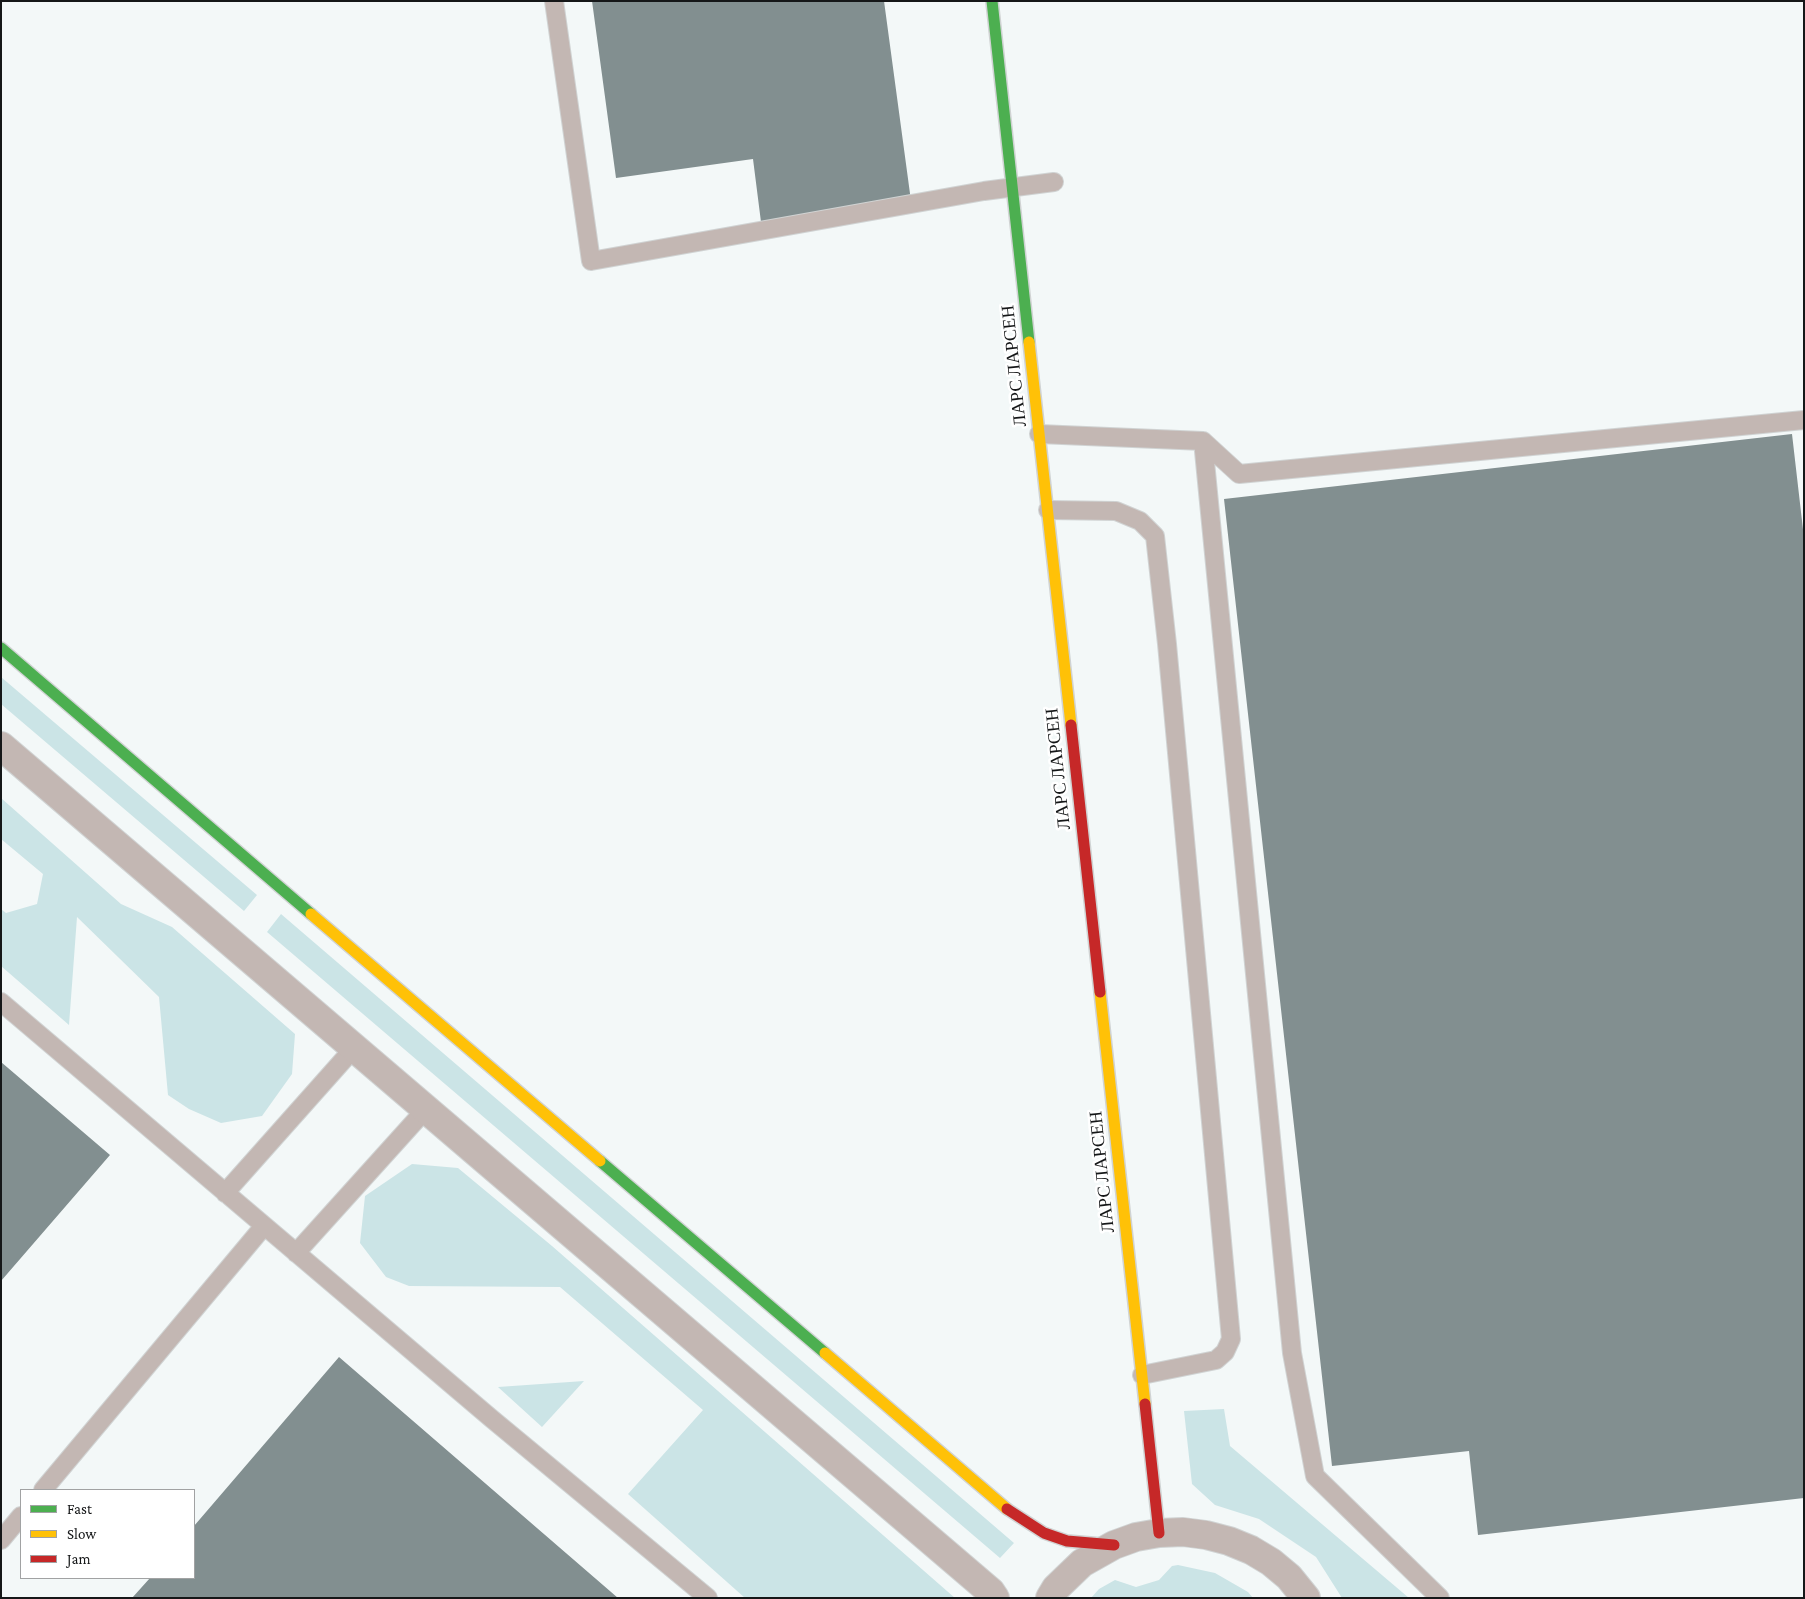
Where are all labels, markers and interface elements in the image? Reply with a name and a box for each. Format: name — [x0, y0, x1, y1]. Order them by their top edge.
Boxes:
street label: ЛАРС ЛАРСЕН — [997, 304, 1031, 428]
street label: ЛАРС ЛАРСЕН — [1041, 707, 1075, 831]
street label: ЛАРС ЛАРСЕН — [1085, 1110, 1119, 1234]
legend — [20, 1489, 195, 1579]
text: Fast — [67, 1501, 92, 1517]
text: Slow — [67, 1526, 96, 1542]
text: Jam — [67, 1551, 90, 1567]

